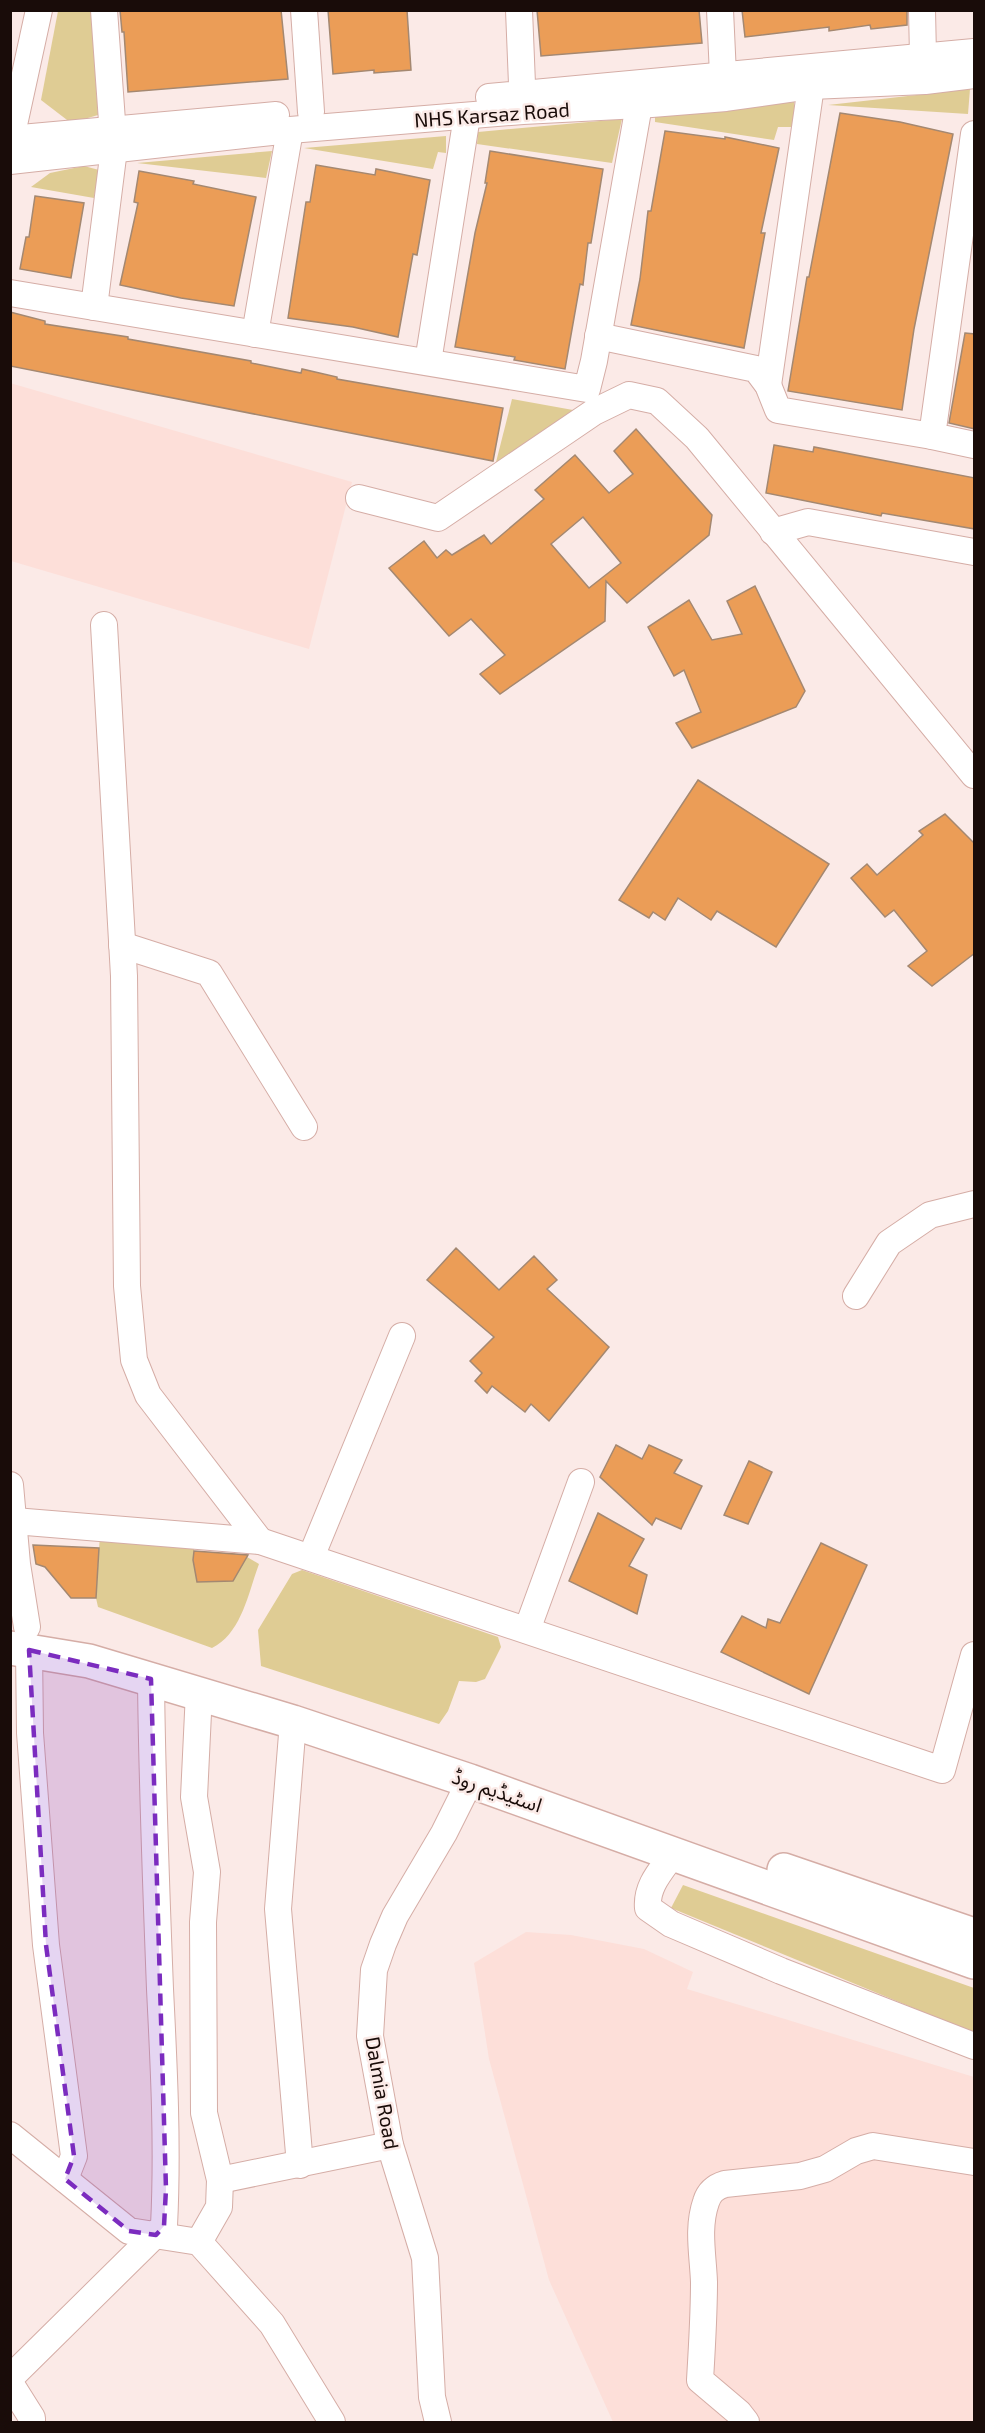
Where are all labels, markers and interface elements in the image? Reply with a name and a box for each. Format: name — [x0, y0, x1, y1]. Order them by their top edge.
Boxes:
street label: NHS Karsaz Road — [413, 97, 570, 131]
street label: اسٹیڈیم روڈ — [448, 1763, 545, 1820]
street label: Dalmia Road — [361, 2035, 405, 2151]

